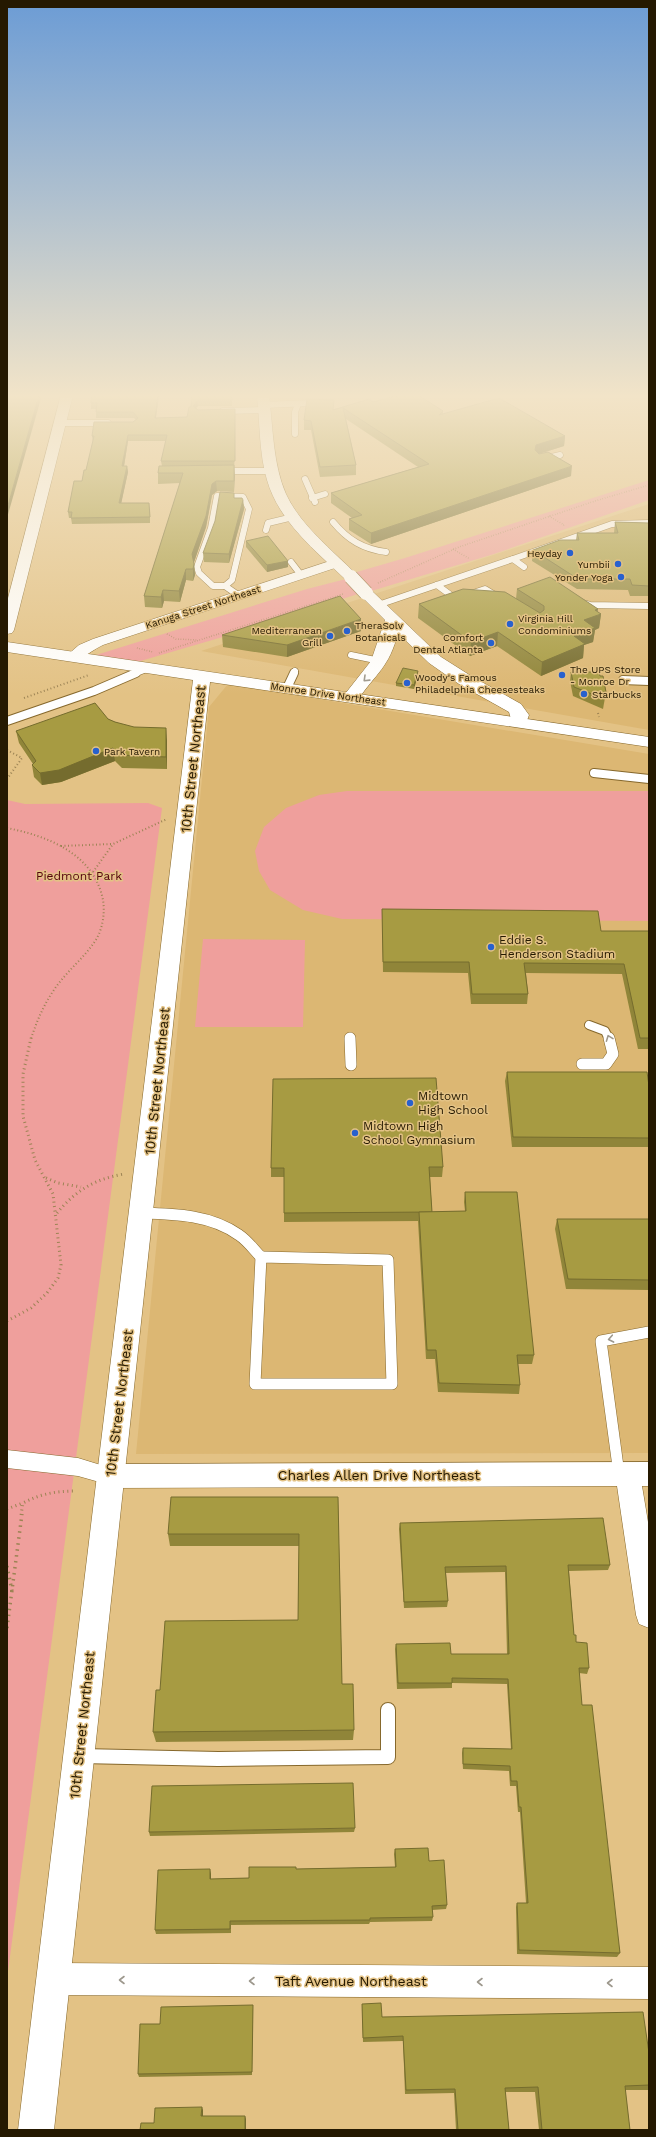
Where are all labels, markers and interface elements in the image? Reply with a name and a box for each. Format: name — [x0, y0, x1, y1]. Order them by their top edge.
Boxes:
place label: Heyday — [527, 548, 563, 559]
marker: Heyday — [565, 548, 575, 558]
place label: Yumbii — [578, 559, 610, 570]
marker: Yumbii — [613, 559, 623, 569]
place label: Yonder Yoga — [555, 572, 613, 583]
marker: Yonder Yoga — [616, 572, 626, 582]
street label: Kanuga Street Northeast — [144, 583, 263, 631]
place label: Virginia Hill Condominiums — [518, 613, 591, 636]
marker: Virginia Hill Condominiums — [505, 619, 515, 629]
place label: TheraSolv Botanicals — [355, 620, 406, 643]
place label: Mediterranean Grill — [251, 625, 322, 648]
marker: TheraSolv Botanicals — [342, 626, 352, 636]
marker: Mediterranean Grill — [325, 631, 335, 641]
place label: Comfort Dental Atlanta — [413, 632, 484, 655]
marker: Comfort Dental Atlanta — [486, 638, 496, 648]
place label: The UPS Store - Monroe Dr — [570, 664, 641, 687]
marker: The UPS Store - Monroe Dr — [557, 670, 567, 680]
place label: Woody's Famous Philadelphia Cheesesteaks — [415, 672, 545, 695]
one-way arrow — [363, 674, 371, 682]
marker: Woody's Famous Philadelphia Cheesesteaks — [402, 678, 412, 688]
street label: Monroe Drive Northeast — [270, 680, 387, 708]
street label: 10th Street Northeast — [177, 684, 209, 833]
marker: Starbucks — [579, 689, 589, 699]
place label: Starbucks — [592, 689, 641, 700]
marker: Park Tavern — [91, 746, 101, 756]
place label: Park Tavern — [104, 746, 160, 757]
park label: Piedmont Park — [36, 869, 122, 883]
place label: Eddie S. Henderson Stadium — [499, 933, 615, 961]
marker: Eddie S. Henderson Stadium — [486, 942, 496, 952]
street label: 10th Street Northeast — [141, 1006, 173, 1155]
one-way arrow — [605, 1035, 613, 1042]
place label: Midtown High School — [418, 1089, 488, 1117]
marker: Midtown High School — [405, 1098, 415, 1108]
place label: Midtown High School Gymnasium — [363, 1119, 475, 1147]
marker: Midtown High School Gymnasium — [350, 1128, 360, 1138]
street label: 10th Street Northeast — [102, 1328, 136, 1477]
one-way arrow — [608, 1335, 614, 1343]
street label: Charles Allen Drive Northeast — [278, 1467, 480, 1483]
street label: 10th Street Northeast — [66, 1650, 98, 1799]
street label: Taft Avenue Northeast — [275, 1973, 427, 1989]
one-way arrow — [119, 1976, 125, 1984]
one-way arrow — [249, 1977, 255, 1985]
one-way arrow — [477, 1978, 483, 1986]
one-way arrow — [607, 1979, 613, 1987]

